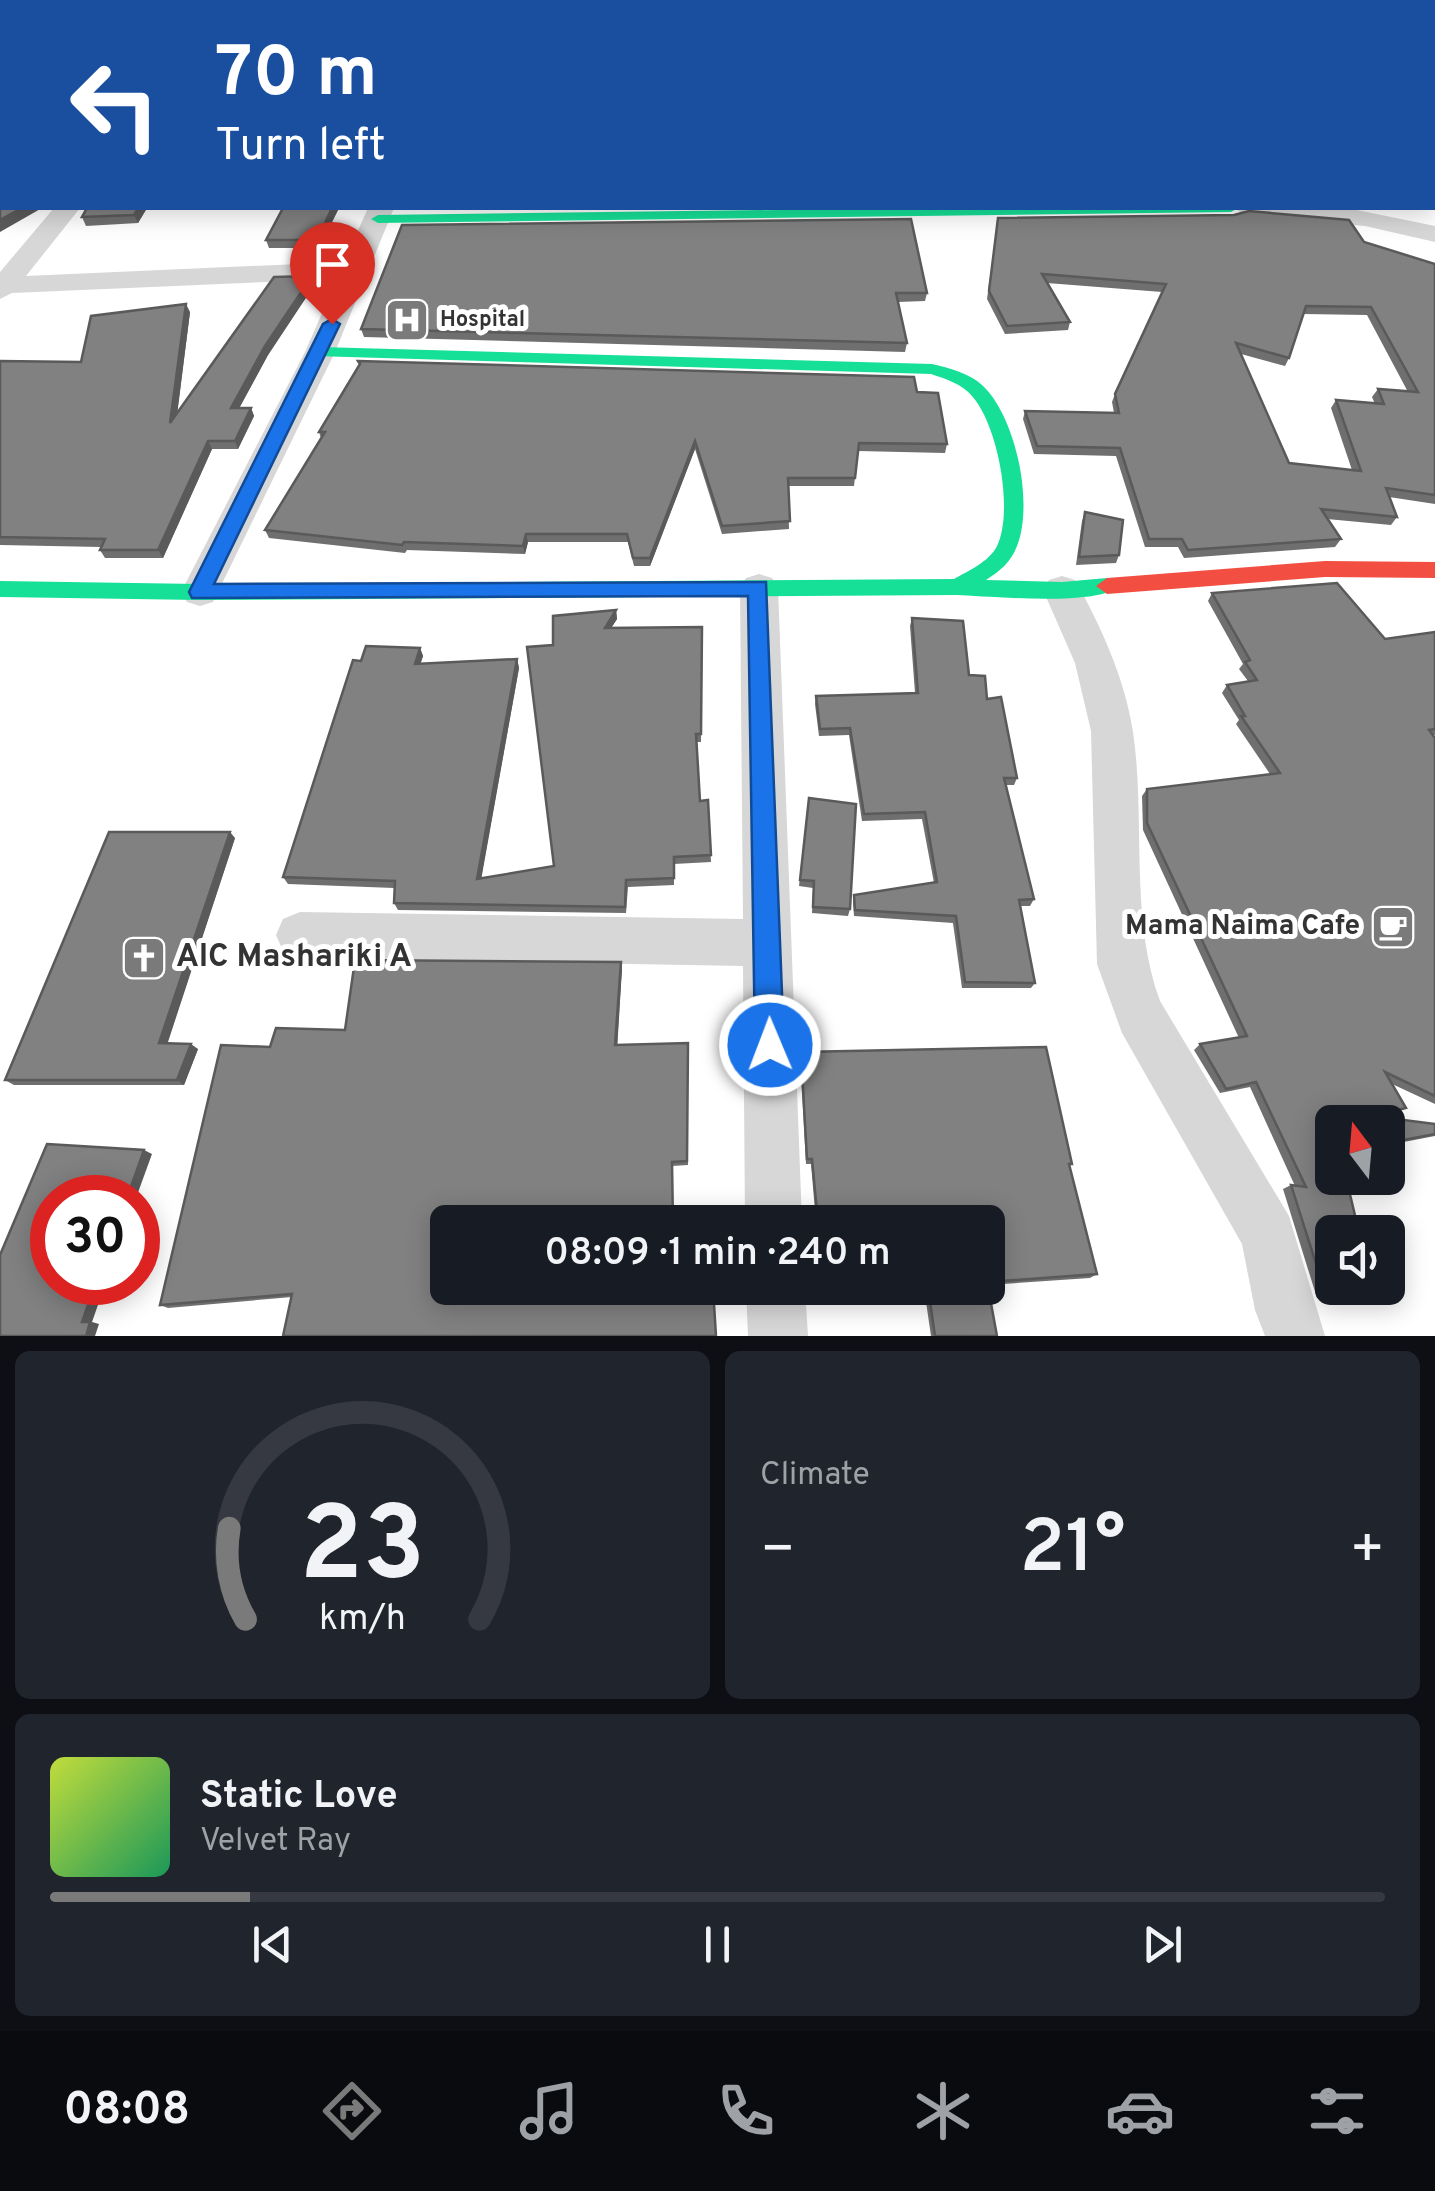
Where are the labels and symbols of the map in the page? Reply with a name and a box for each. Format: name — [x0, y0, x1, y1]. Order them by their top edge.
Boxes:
pin — [290, 222, 375, 325]
hospital icon: Hospital — [384, 297, 430, 343]
place label: Hospital — [440, 307, 525, 334]
cafe icon: Mama Naima Cafe — [1370, 904, 1416, 950]
place label: Mama Naima Cafe — [1125, 909, 1360, 945]
church icon: AIC Mashariki A — [121, 935, 167, 981]
place label: AIC Mashariki A — [176, 938, 412, 978]
position arrow — [718, 993, 822, 1097]
north arrow — [1315, 1105, 1405, 1195]
speed limit sign: 30 — [30, 1175, 160, 1305]

